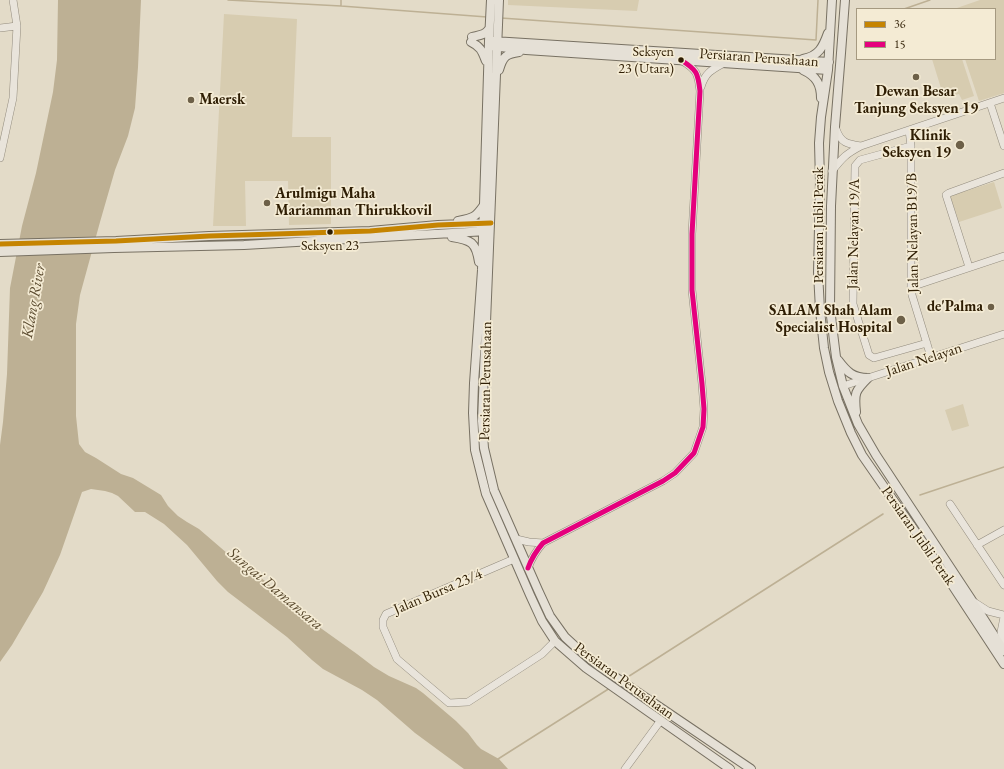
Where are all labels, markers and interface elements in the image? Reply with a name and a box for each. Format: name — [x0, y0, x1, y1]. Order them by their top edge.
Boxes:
legend — [856, 8, 996, 60]
text: 36 — [894, 16, 906, 32]
text: 15 — [894, 36, 906, 52]
place label: Seksyen 23 (Utara) — [618, 44, 674, 76]
street label: Persiaran Perusahaan — [699, 45, 819, 71]
marker: Seksyen 23 (Utara) — [676, 55, 686, 65]
marker: Dewan Besar Tanjung Seksyen 19 — [911, 72, 921, 82]
place label: Dewan Besar Tanjung Seksyen 19 — [854, 83, 978, 118]
place label: Maersk — [199, 91, 245, 109]
marker: Maersk — [186, 95, 196, 105]
place label: Klinik Seksyen 19 — [883, 127, 951, 162]
marker: Klinik Seksyen 19 — [954, 139, 966, 151]
street label: Persiaran Jubli Perak — [810, 167, 828, 283]
street label: Jalan Nelayan B19/B — [903, 173, 923, 293]
street label: Jalan Nelayan 19/A — [844, 178, 864, 290]
place label: Arulmigu Maha Mariamman Thirukkovil — [275, 185, 432, 220]
marker: Arulmigu Maha Mariamman Thirukkovil — [262, 198, 272, 208]
marker: Seksyen 23 — [325, 227, 335, 237]
place label: Seksyen 23 — [301, 238, 359, 254]
water label: Klang River — [18, 262, 50, 340]
place label: de'Palma — [927, 298, 983, 316]
place label: SALAM Shah Alam Specialist Hospital — [769, 302, 892, 337]
marker: de'Palma — [986, 302, 996, 312]
marker: SALAM Shah Alam Specialist Hospital — [895, 314, 907, 326]
street label: Persiaran Perusahaan — [476, 321, 496, 441]
street label: Jalan Nelayan — [884, 339, 964, 381]
street label: Persiaran Jubli Perak — [877, 483, 959, 589]
water label: Sungai Damansara — [223, 543, 327, 635]
street label: Jalan Bursa 23/4 — [391, 565, 485, 619]
street label: Persiaran Perusahaan — [570, 639, 678, 723]

